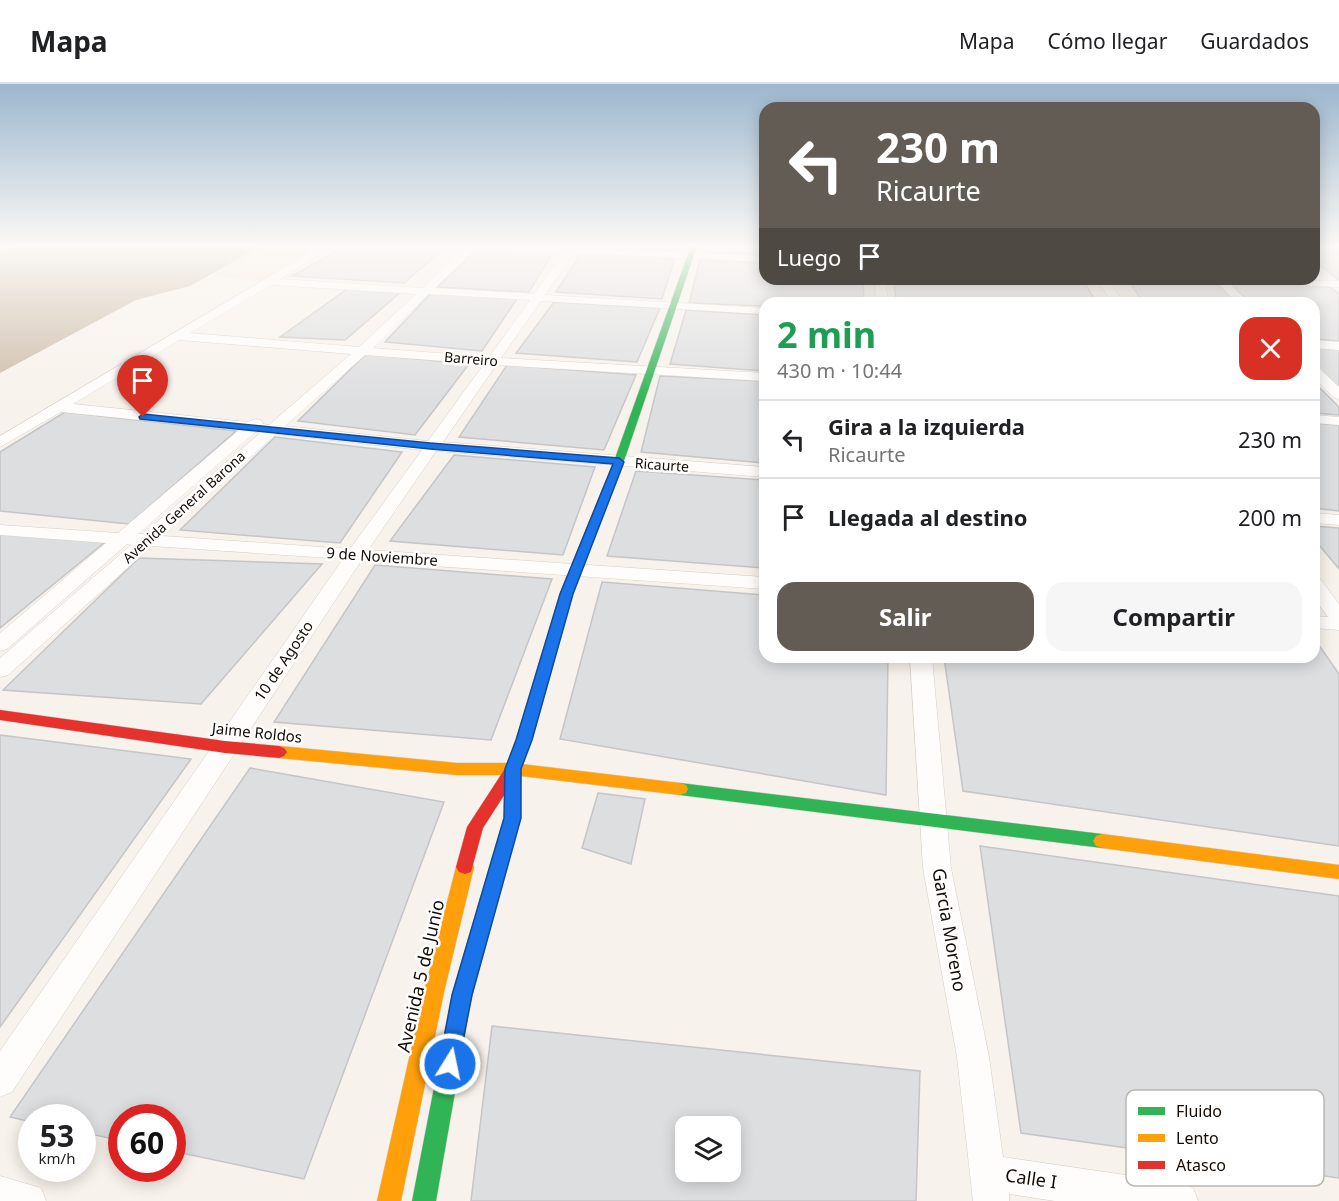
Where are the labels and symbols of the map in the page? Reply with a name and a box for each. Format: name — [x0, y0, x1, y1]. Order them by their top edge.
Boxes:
street label: Barreiro — [443, 347, 499, 370]
pin — [117, 355, 168, 417]
street label: Avenida General Barona — [118, 446, 249, 567]
street label: Ricaurte — [634, 453, 690, 476]
street label: 9 de Noviembre — [326, 542, 439, 570]
street label: 10 de Agosto — [249, 617, 317, 704]
street label: Jaime Roldos — [209, 717, 303, 747]
street label: Garcia Moreno — [927, 866, 973, 993]
street label: Avenida 5 de Junio — [391, 897, 449, 1054]
position arrow — [418, 1032, 482, 1096]
legend — [1126, 1090, 1324, 1186]
text: Fluido — [1176, 1100, 1222, 1122]
speed limit sign: 60 — [108, 1104, 186, 1182]
text: Lento — [1176, 1127, 1219, 1149]
text: Atasco — [1176, 1154, 1226, 1176]
street label: Calle I — [1004, 1163, 1058, 1193]

